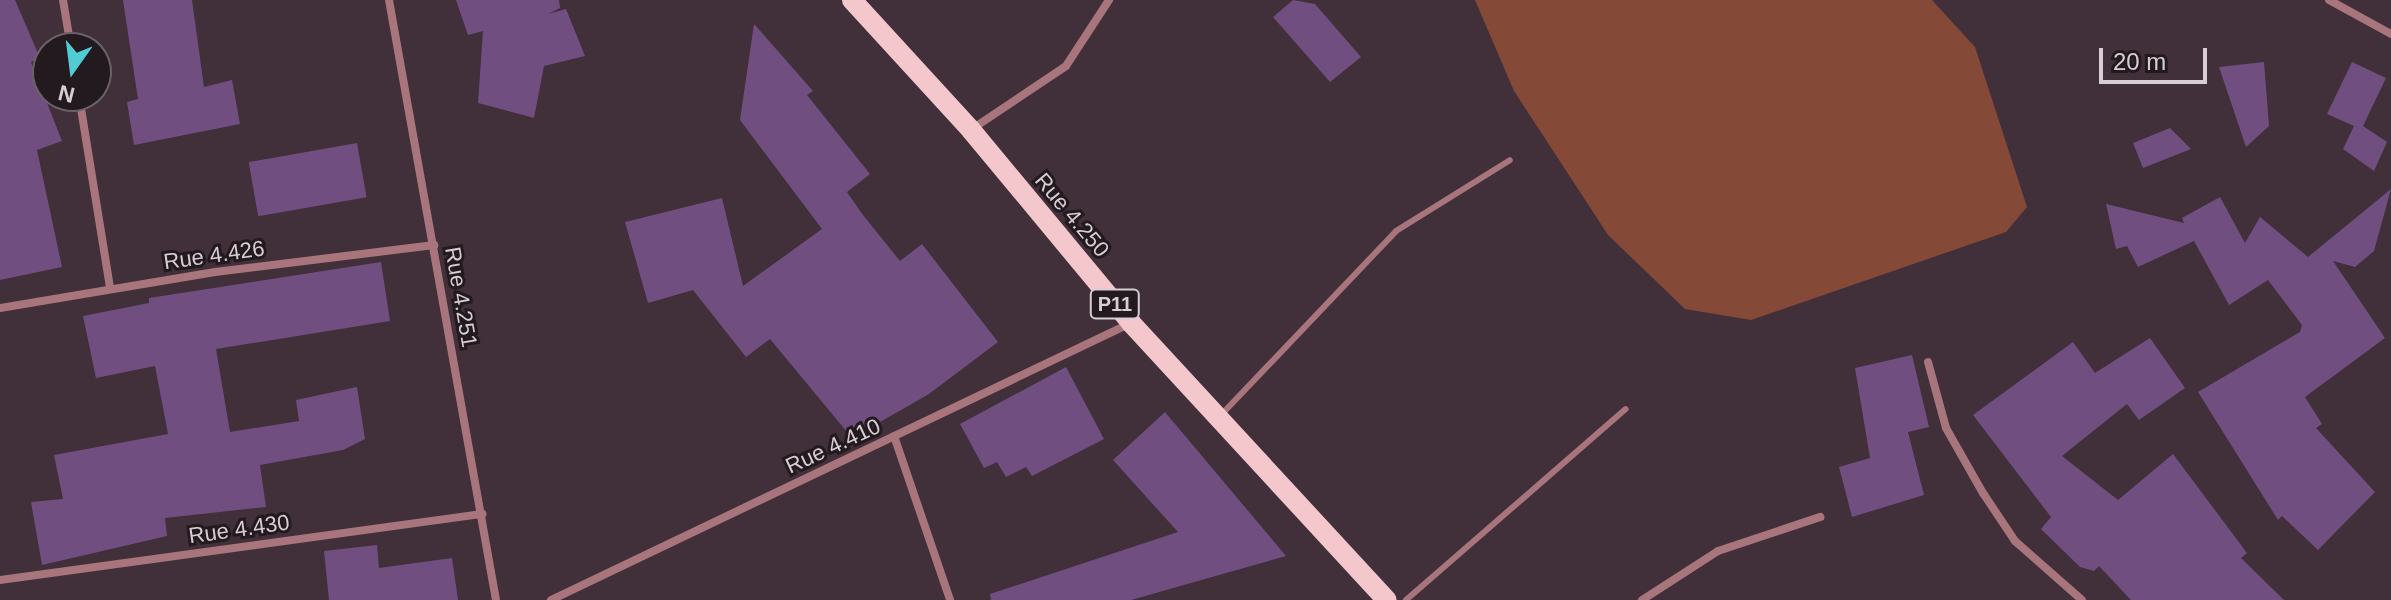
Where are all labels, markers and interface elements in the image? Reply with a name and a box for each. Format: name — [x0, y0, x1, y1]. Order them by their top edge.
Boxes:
north arrow — [32, 32, 112, 112]
scale bar — [2103, 32, 2211, 82]
text: 20 m — [2113, 48, 2166, 75]
text: N — [56, 80, 77, 108]
street label: Rue 4.250 — [1029, 168, 1115, 262]
street label: Rue 4.426 — [162, 235, 266, 275]
street label: Rue 4.251 — [439, 245, 483, 349]
road number: P11 — [1089, 288, 1141, 320]
street label: Rue 4.410 — [781, 413, 885, 479]
street label: Rue 4.430 — [187, 509, 291, 549]

